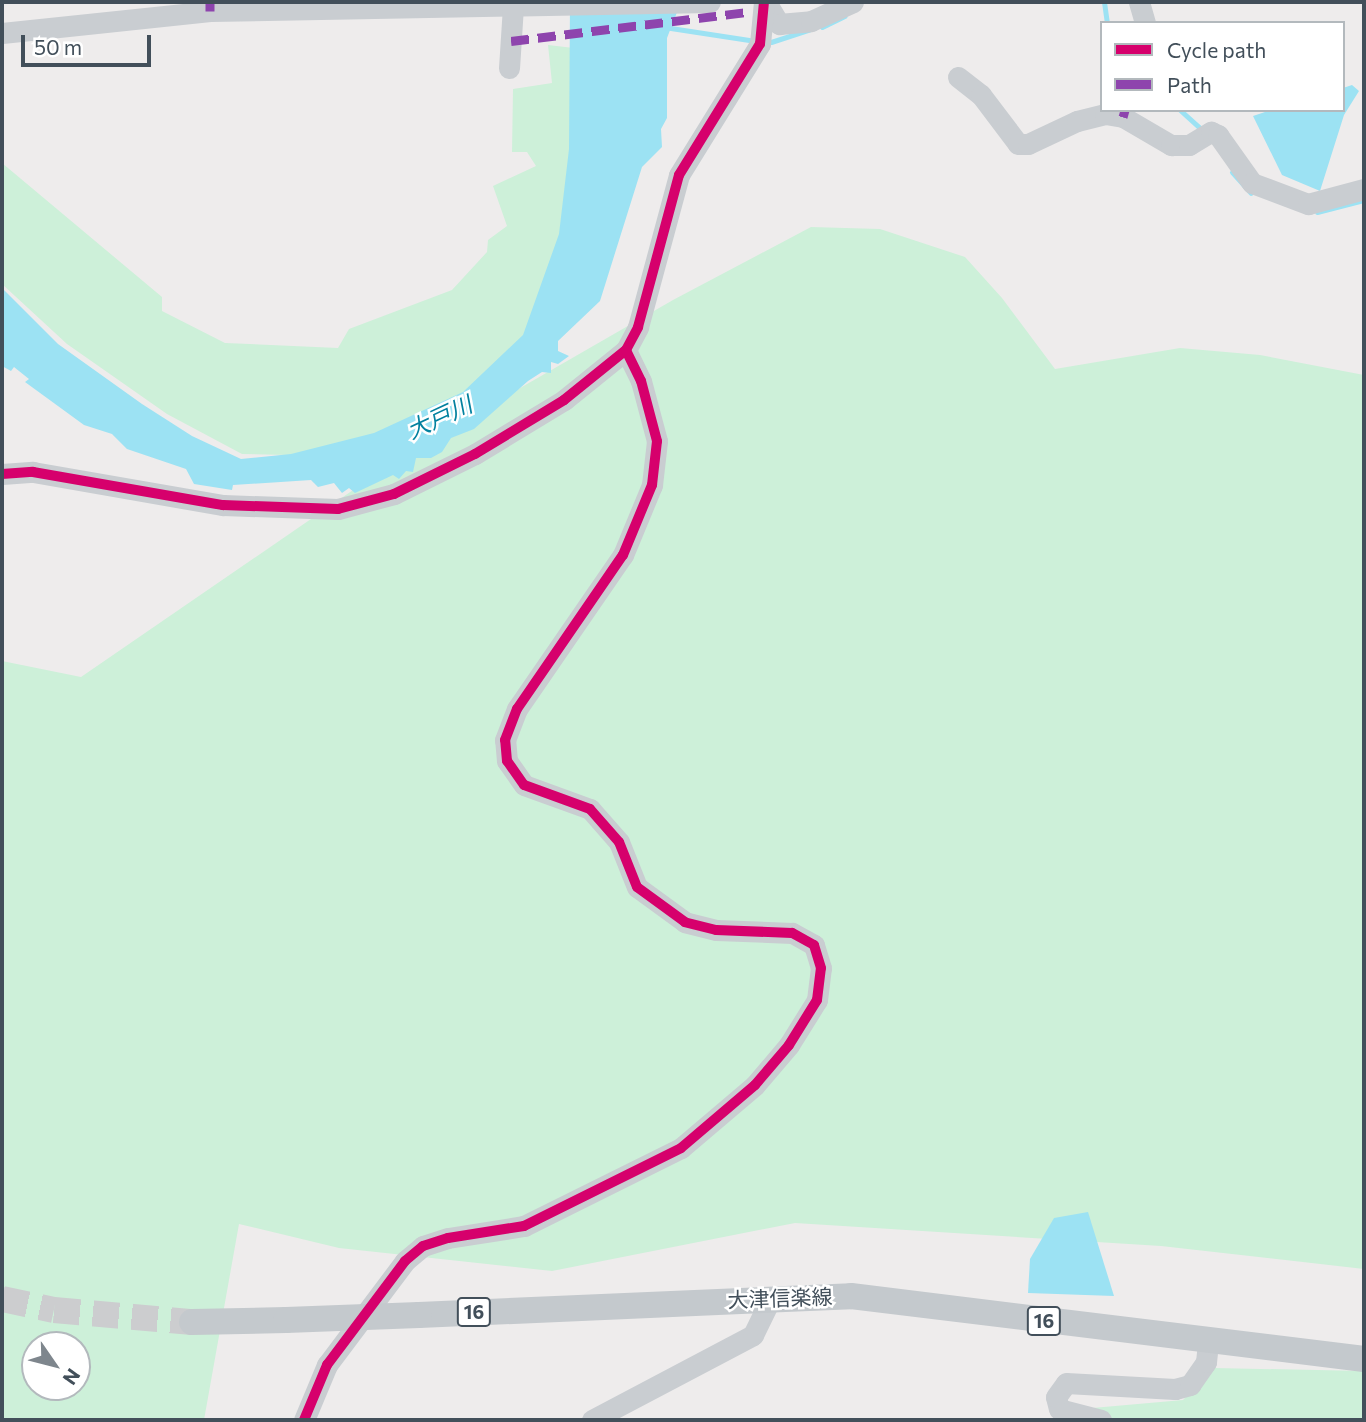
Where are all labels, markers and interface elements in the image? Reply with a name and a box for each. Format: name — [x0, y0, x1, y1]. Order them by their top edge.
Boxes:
scale bar — [24, 21, 154, 65]
legend — [1100, 21, 1345, 112]
text: 50 m — [34, 34, 82, 59]
text: Cycle path — [1167, 37, 1266, 62]
text: Path — [1167, 72, 1212, 97]
water label: 大戸川 — [402, 390, 476, 444]
street label: 大津信楽線 — [727, 1284, 833, 1312]
road number: 16 — [456, 1296, 491, 1328]
road number: 16 — [1026, 1306, 1062, 1336]
north arrow — [21, 1331, 91, 1401]
text: N — [58, 1365, 85, 1390]

